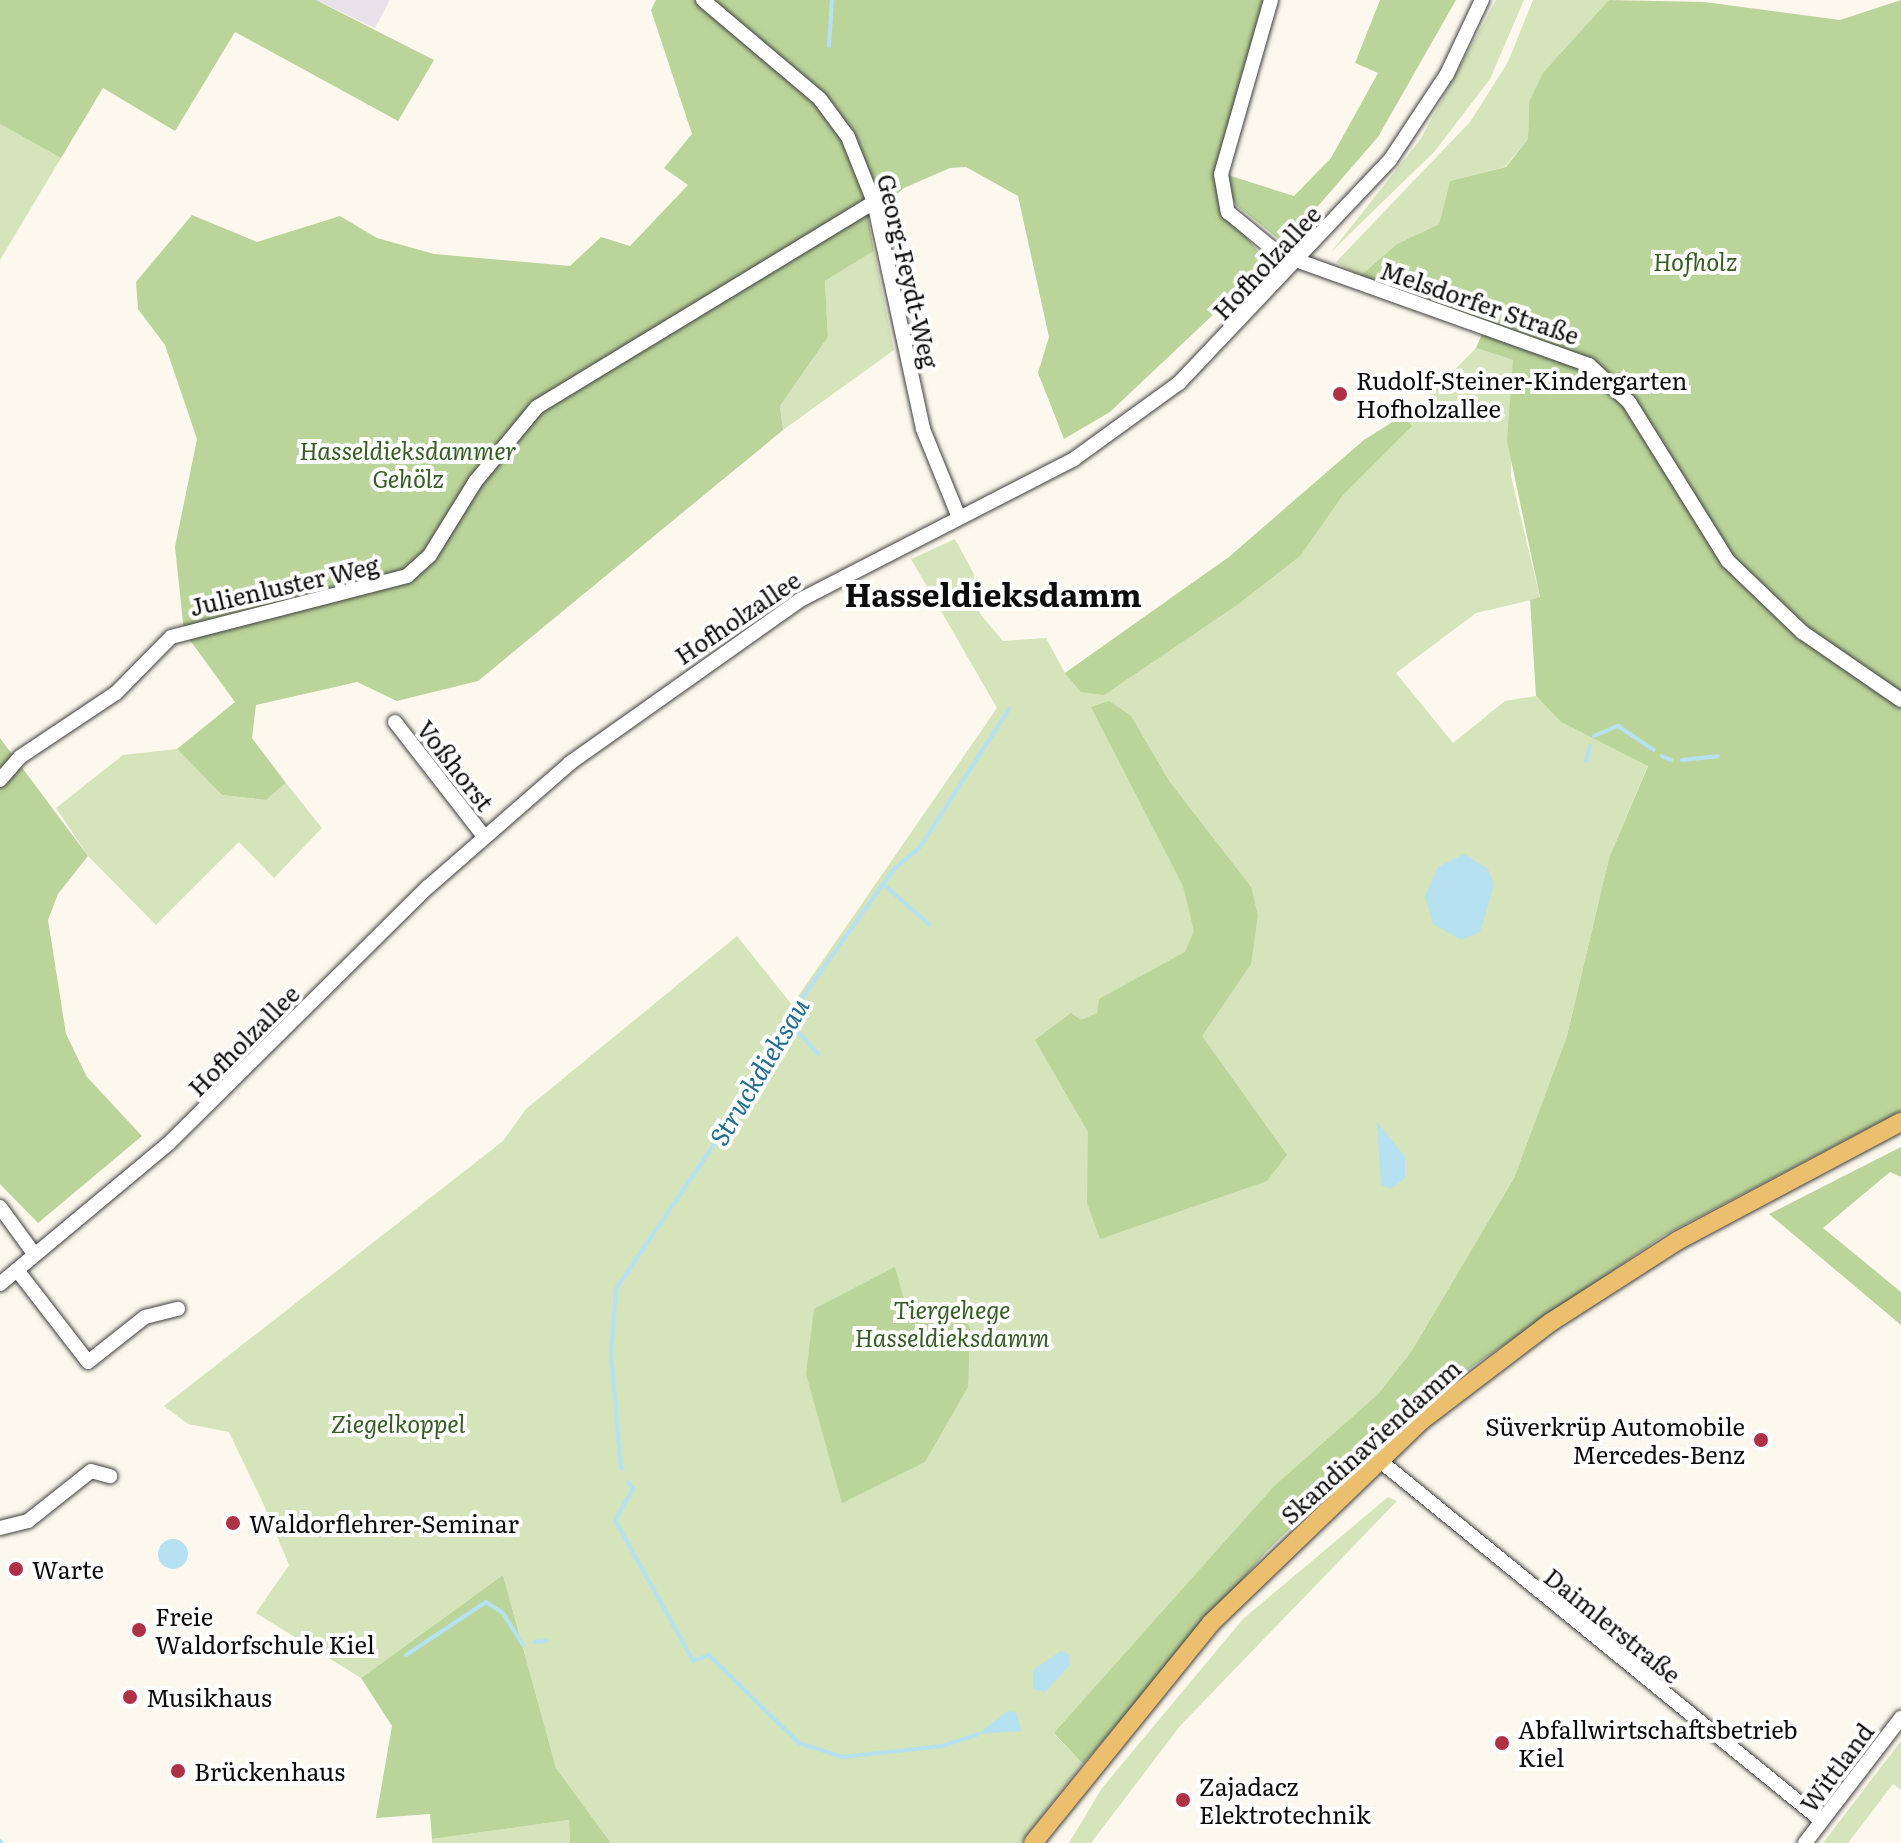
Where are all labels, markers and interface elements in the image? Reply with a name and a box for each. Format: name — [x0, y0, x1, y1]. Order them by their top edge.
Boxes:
street label: Georg-Feydt-Weg — [873, 171, 945, 371]
street label: Hofholzallee — [1206, 199, 1326, 325]
park label: Hofholz — [1653, 247, 1737, 275]
street label: Melsdorfer Straße — [1377, 255, 1583, 349]
place label: Rudolf-Steiner-Kindergarten Hofholzallee — [1356, 366, 1687, 422]
marker: Rudolf-Steiner-Kindergarten Hofholzallee — [1331, 385, 1349, 403]
park label: Hasseldieksdammer Gehölz — [299, 436, 517, 492]
street label: Julienluster Weg — [187, 549, 381, 621]
street label: Hofholzallee — [669, 565, 805, 669]
district label: Hasseldieksdamm — [844, 574, 1142, 612]
street label: Voßhorst — [412, 714, 500, 816]
street label: Hofholzallee — [182, 979, 304, 1101]
water label: Struckdieksau — [702, 992, 814, 1150]
park label: Tiergehege Hasseldieksdamm — [855, 1295, 1049, 1351]
street label: Skandinaviendamm — [1274, 1353, 1466, 1529]
park label: Ziegelkoppel — [331, 1409, 465, 1437]
place label: Süverkrüp Automobile Mercedes-Benz — [1485, 1412, 1745, 1468]
marker: Süverkrüp Automobile Mercedes-Benz — [1752, 1431, 1770, 1449]
place label: Waldorflehrer-Seminar — [249, 1509, 519, 1537]
marker: Waldorflehrer-Seminar — [224, 1514, 242, 1532]
place label: Warte — [32, 1555, 104, 1583]
marker: Warte — [7, 1560, 25, 1578]
street label: Daimlerstraße — [1539, 1561, 1687, 1689]
place label: Freie Waldorfschule Kiel — [155, 1602, 375, 1658]
marker: Freie Waldorfschule Kiel — [130, 1621, 148, 1639]
place label: Musikhaus — [146, 1683, 272, 1711]
marker: Musikhaus — [121, 1688, 139, 1706]
place label: Abfallwirtschaftsbetrieb Kiel — [1518, 1715, 1798, 1771]
street label: Wittland — [1793, 1717, 1879, 1817]
marker: Abfallwirtschaftsbetrieb Kiel — [1493, 1734, 1511, 1752]
place label: Brückenhaus — [194, 1757, 345, 1785]
marker: Brückenhaus — [169, 1762, 187, 1780]
place label: Zajadacz Elektrotechnik — [1199, 1772, 1371, 1828]
marker: Zajadacz Elektrotechnik — [1174, 1791, 1192, 1809]

